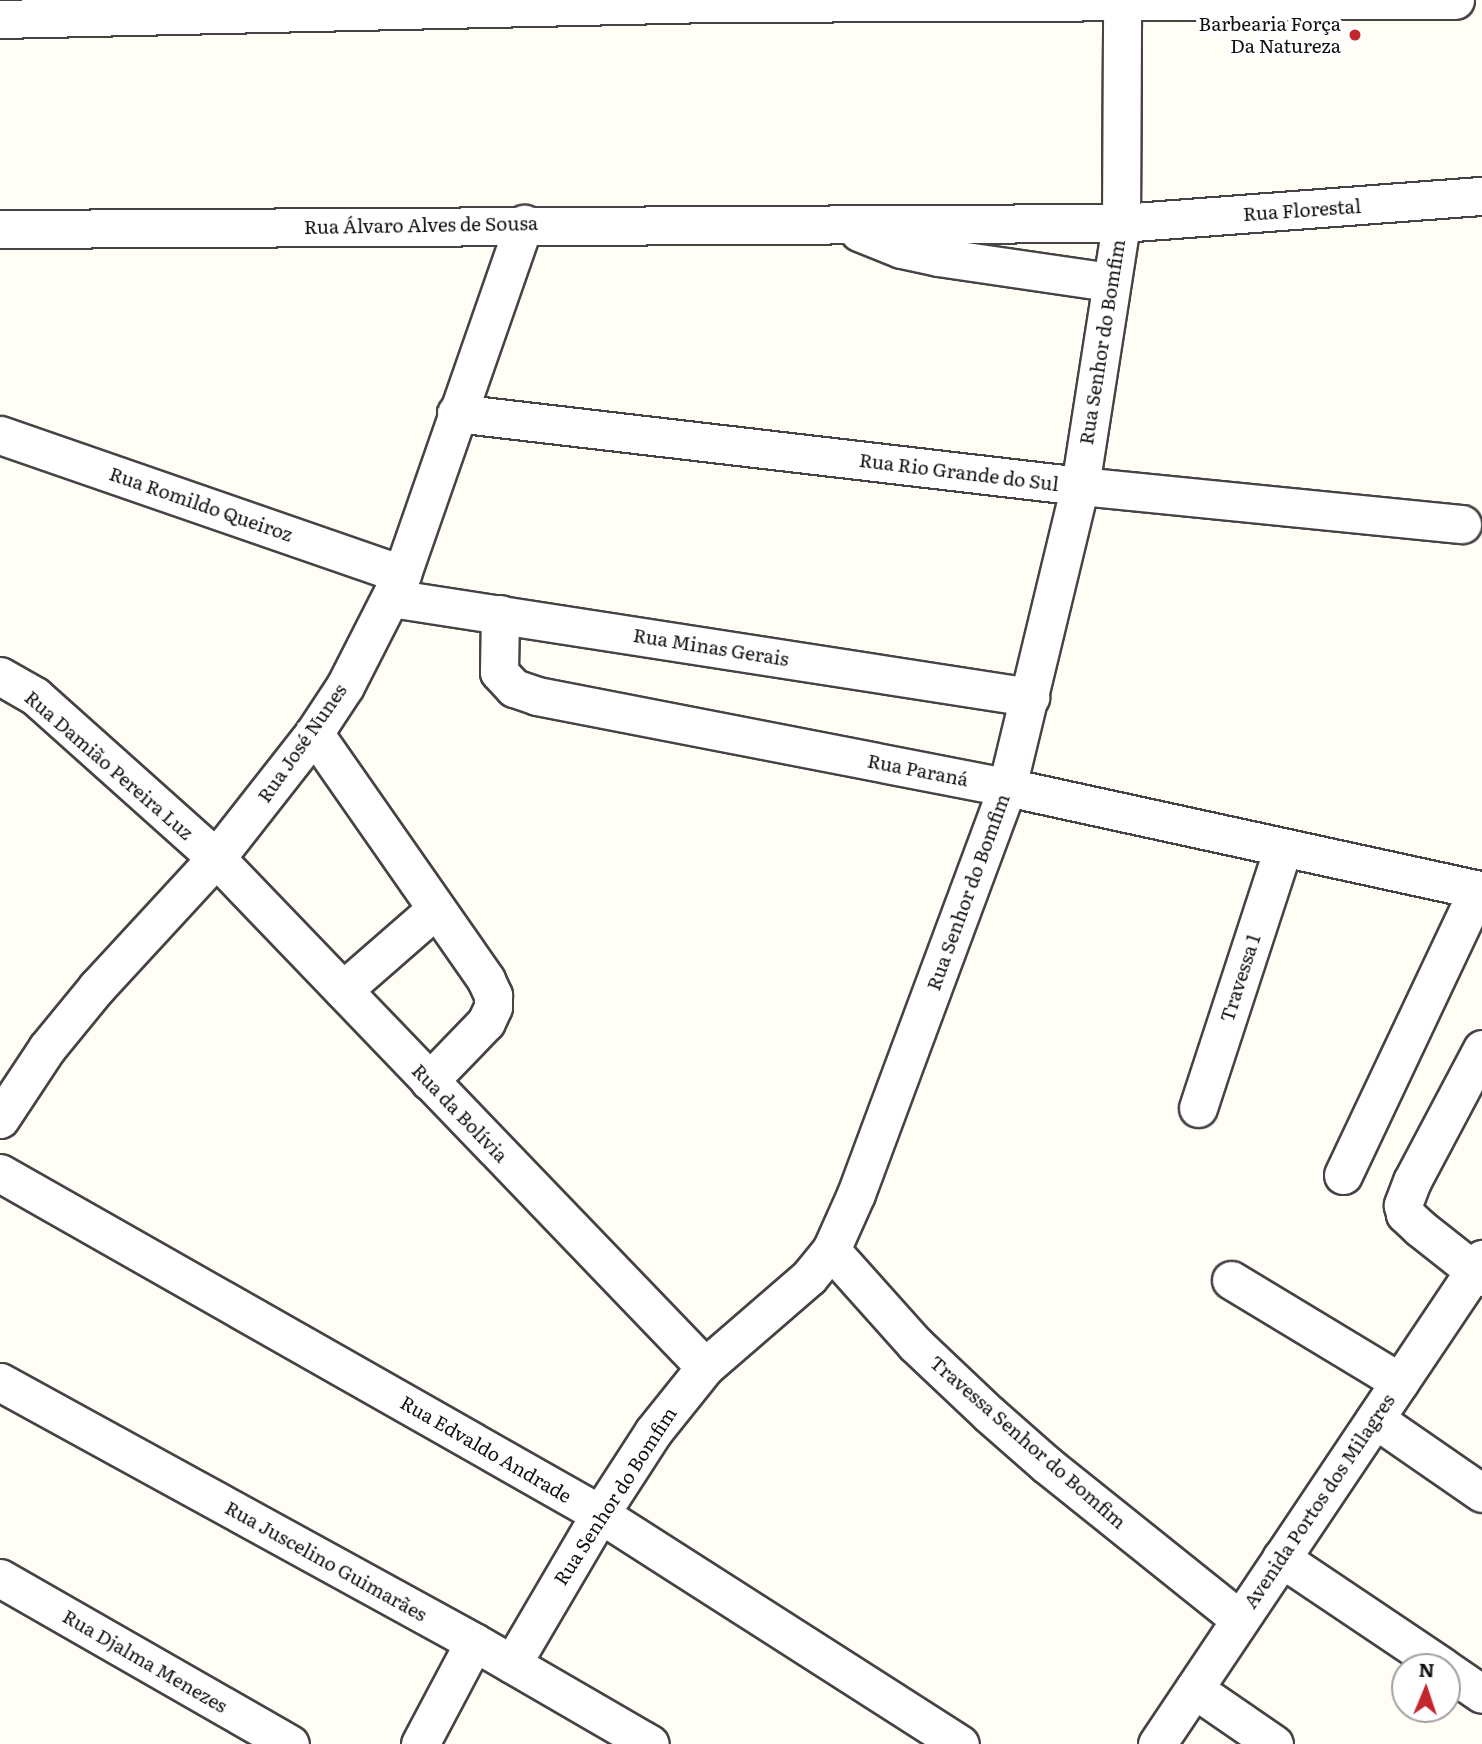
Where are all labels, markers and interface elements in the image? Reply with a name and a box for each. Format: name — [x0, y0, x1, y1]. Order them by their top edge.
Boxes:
place label: Barbearia Força Da Natureza — [1199, 13, 1341, 57]
marker: Barbearia Força Da Natureza — [1347, 27, 1363, 43]
street label: Rua Florestal — [1242, 195, 1362, 225]
street label: Rua Álvaro Alves de Sousa — [304, 212, 538, 238]
street label: Rua Senhor do Bomfim — [1075, 238, 1129, 446]
street label: Rua Rio Grande do Sul — [858, 448, 1060, 496]
street label: Rua Romildo Queiroz — [106, 462, 296, 546]
street label: Rua Minas Gerais — [632, 623, 790, 671]
street label: Rua José Nunes — [253, 679, 351, 807]
street label: Rua Damião Pereira Luz — [20, 686, 198, 844]
street label: Rua Paraná — [866, 749, 970, 791]
street label: Rua Senhor do Bomfim — [922, 791, 1014, 993]
street label: Travessa 1 — [1215, 931, 1265, 1025]
street label: Rua da Bolívia — [407, 1059, 513, 1167]
street label: Travessa Senhor do Bomfim — [925, 1351, 1131, 1533]
street label: Avenida Portos dos Milagres — [1239, 1390, 1399, 1612]
street label: Rua Edvaldo Andrade — [396, 1391, 576, 1507]
street label: Rua Senhor do Bomfim — [549, 1403, 681, 1589]
street label: Rua Juscelino Guimarães — [221, 1496, 431, 1626]
street label: Rua Djalma Menezes — [59, 1605, 231, 1717]
north arrow — [1391, 1653, 1461, 1723]
text: N — [1418, 1655, 1435, 1683]

